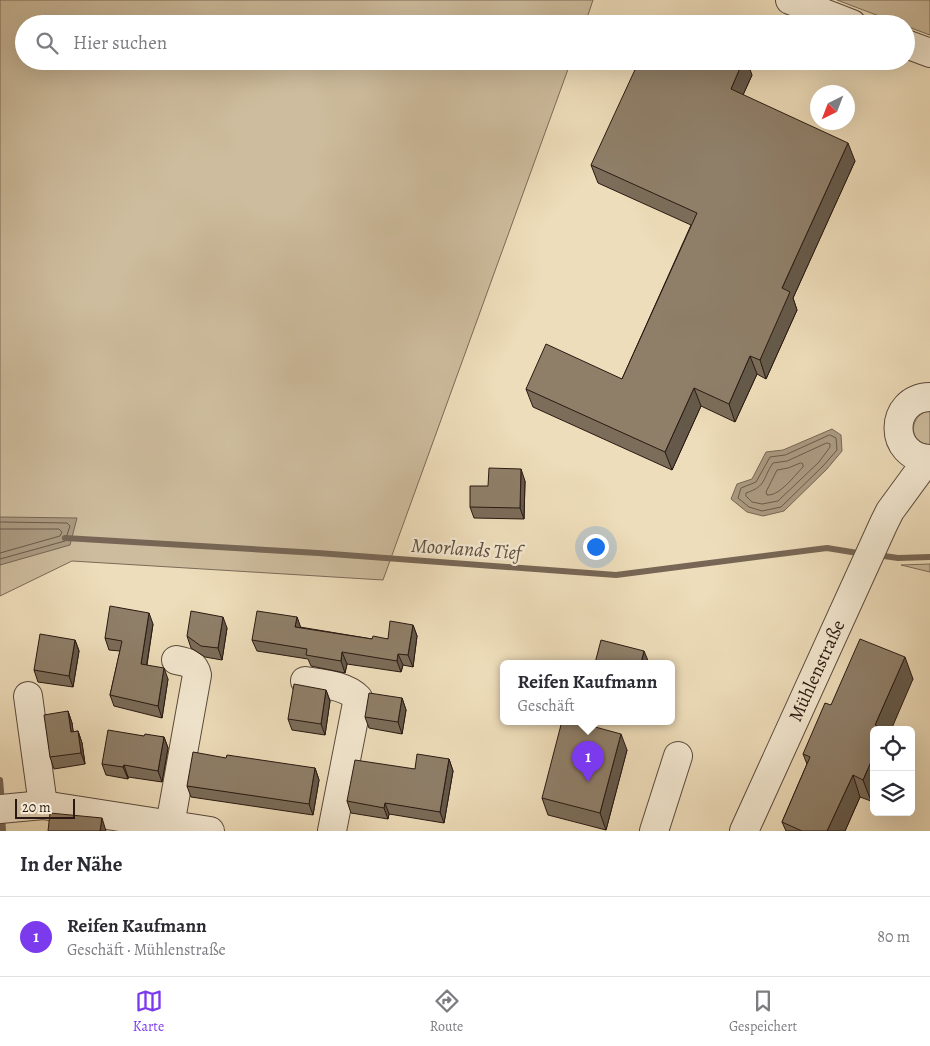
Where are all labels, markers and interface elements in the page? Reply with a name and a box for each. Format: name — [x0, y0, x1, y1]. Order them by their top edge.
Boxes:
search box — [15, 15, 915, 70]
icon: search — [33, 29, 61, 57]
text: Hier suchen — [73, 30, 167, 56]
north arrow — [810, 85, 855, 130]
water label: Moorlands Tief — [410, 532, 526, 567]
your location — [583, 534, 609, 560]
street label: Mühlenstraße — [782, 616, 851, 726]
popup — [500, 660, 675, 725]
text: Reifen Kaufmann — [518, 669, 657, 695]
text: Geschäft — [518, 695, 575, 717]
map controls — [870, 726, 915, 816]
button: locate — [870, 726, 915, 771]
pin: 1 — [572, 741, 604, 782]
button: layers — [870, 771, 915, 816]
scale bar — [15, 796, 75, 819]
text: 20 m — [22, 798, 51, 817]
text: In der Nähe — [20, 850, 122, 878]
text: Reifen Kaufmann — [67, 913, 207, 939]
text: 1 — [33, 926, 39, 948]
text: 80 m — [877, 926, 910, 948]
text: Geschäft · Mühlenstraße — [67, 939, 226, 961]
tab: Karte — [133, 987, 164, 1036]
tab: Route — [430, 987, 463, 1036]
tab: Gespeichert — [729, 987, 797, 1036]

